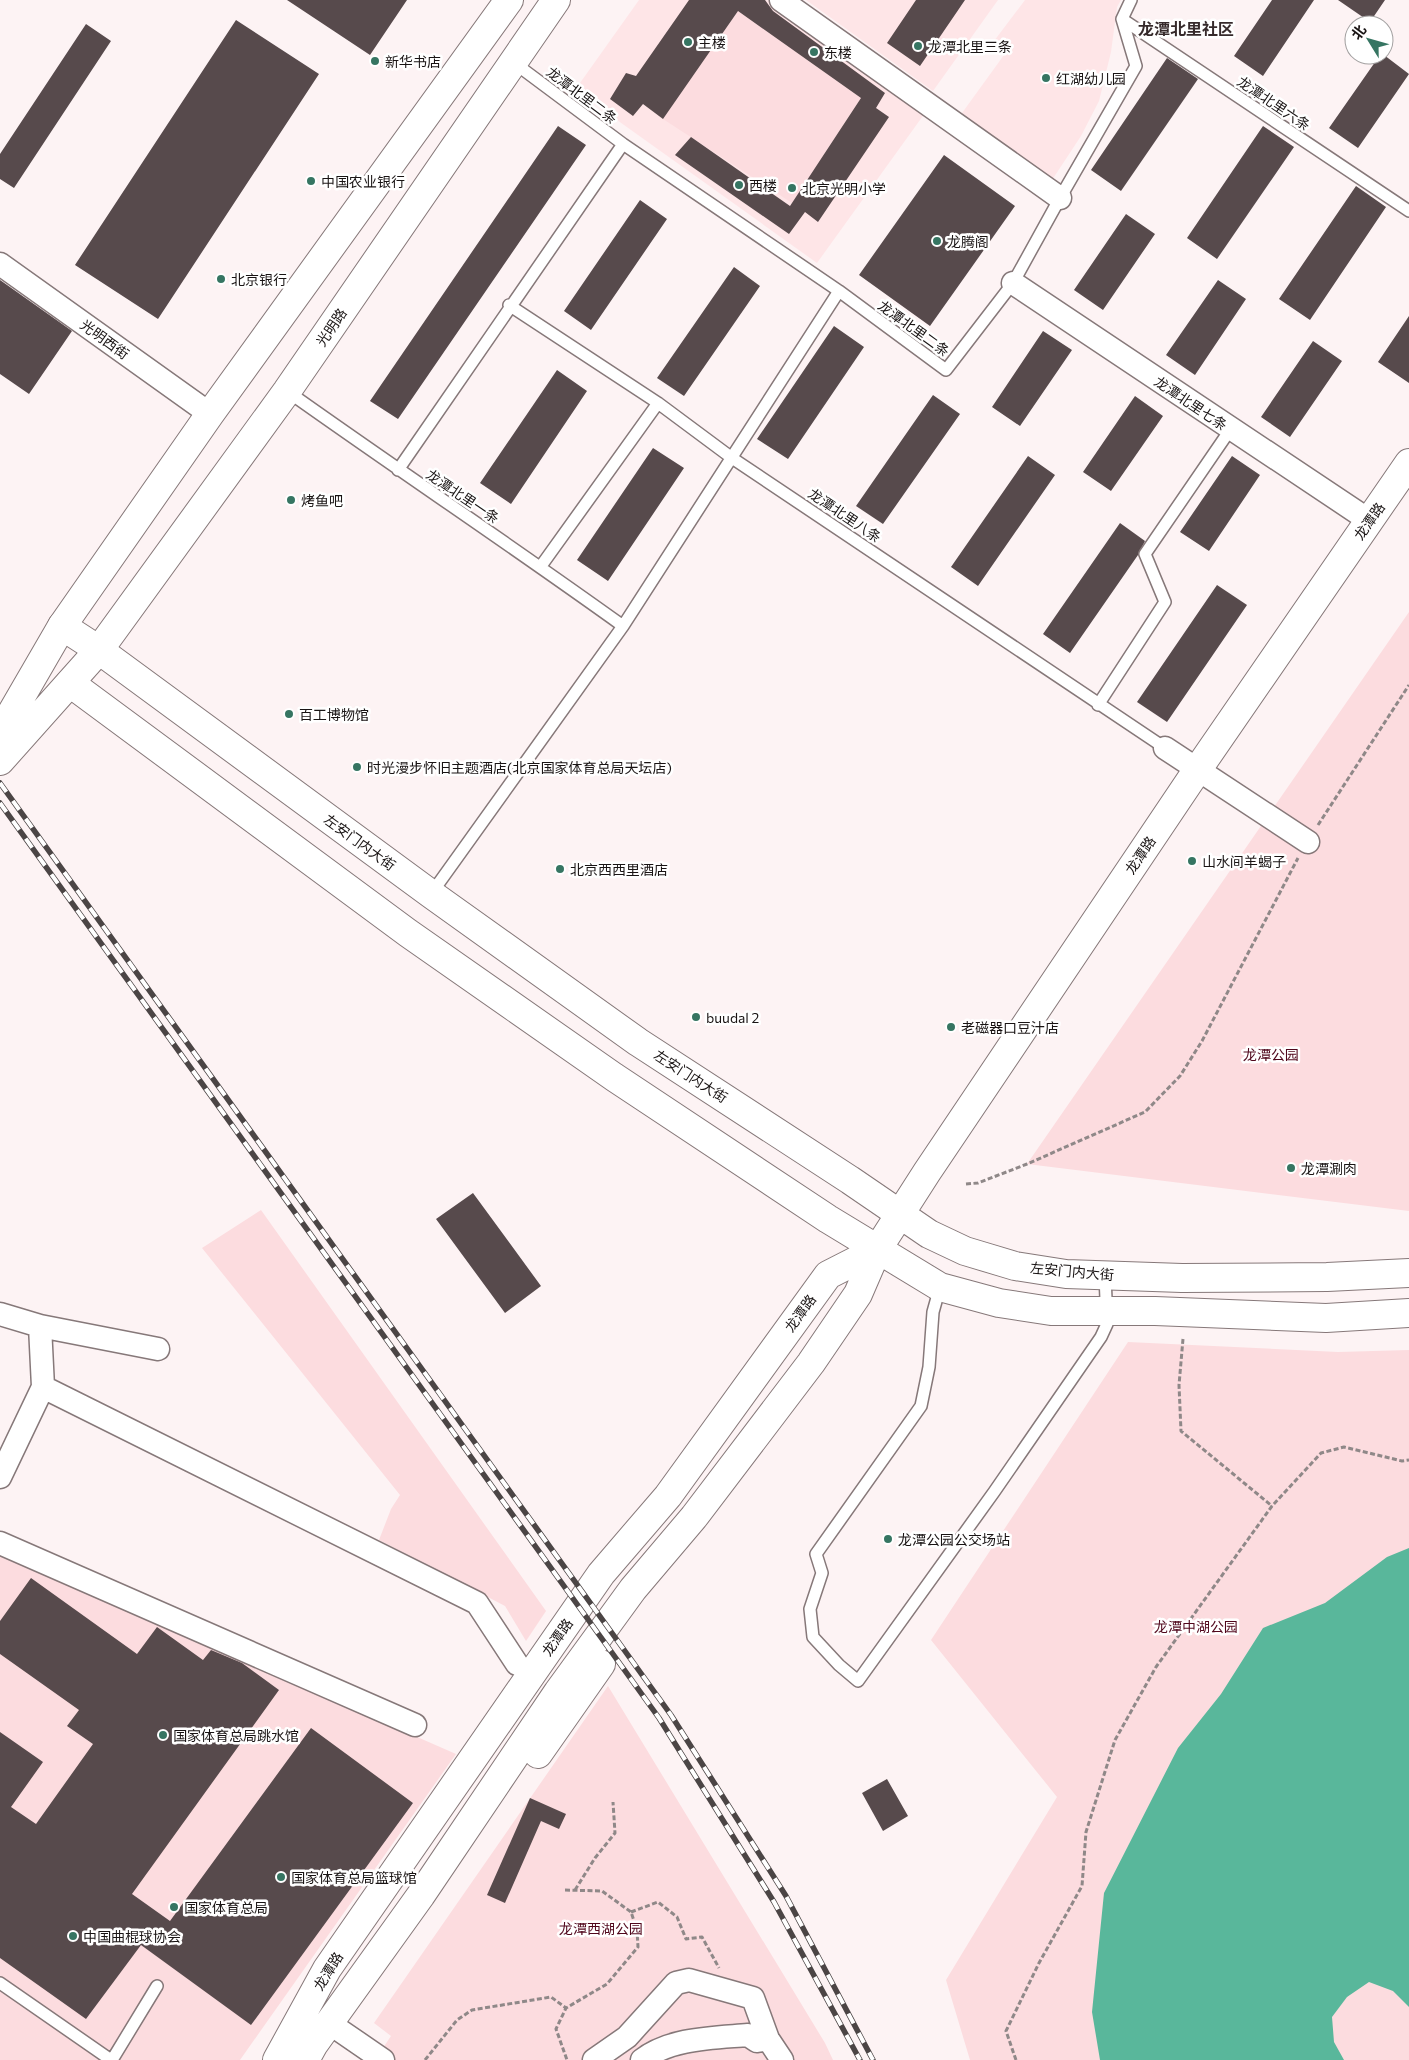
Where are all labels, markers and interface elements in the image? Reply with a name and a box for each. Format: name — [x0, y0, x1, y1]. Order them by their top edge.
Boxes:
north arrow — [1344, 15, 1394, 65]
district label: 龙潭北里社区 — [1138, 19, 1234, 38]
text: 北 — [1347, 21, 1369, 43]
place label: 主楼 — [698, 34, 726, 51]
marker: 主楼 — [682, 36, 694, 48]
place label: 龙潭北里三条 — [928, 38, 1012, 55]
marker: 龙潭北里三条 — [912, 40, 924, 52]
place label: 东楼 — [824, 44, 852, 61]
marker: 东楼 — [808, 46, 820, 58]
place label: 新华书店 — [385, 53, 441, 70]
marker: 新华书店 — [369, 55, 381, 67]
street label: 龙潭北里二条 — [543, 63, 621, 127]
place label: 红湖幼儿园 — [1056, 70, 1126, 87]
marker: 红湖幼儿园 — [1040, 72, 1052, 84]
street label: 龙潭北里六条 — [1234, 72, 1314, 134]
place label: 中国农业银行 — [321, 173, 405, 190]
marker: 中国农业银行 — [305, 175, 317, 187]
place label: 西楼 — [749, 177, 777, 194]
marker: 西楼 — [733, 179, 745, 191]
place label: 北京光明小学 — [802, 180, 886, 197]
marker: 北京光明小学 — [786, 182, 798, 194]
place label: 龙腾阁 — [947, 233, 989, 250]
marker: 龙腾阁 — [931, 235, 943, 247]
place label: 北京银行 — [231, 271, 287, 288]
marker: 北京银行 — [215, 273, 227, 285]
street label: 龙潭北里二条 — [875, 296, 953, 360]
street label: 光明路 — [312, 305, 350, 349]
street label: 光明西街 — [77, 316, 133, 362]
street label: 龙潭北里七条 — [1151, 372, 1231, 434]
street label: 龙潭北里一条 — [423, 465, 503, 527]
street label: 龙潭北里八条 — [805, 484, 885, 546]
place label: 烤鱼吧 — [301, 492, 343, 509]
marker: 烤鱼吧 — [285, 494, 297, 506]
street label: 龙潭路 — [1350, 499, 1388, 543]
place label: 百工博物馆 — [299, 706, 369, 723]
marker: 百工博物馆 — [283, 708, 295, 720]
place label: 时光漫步怀旧主题酒店(北京国家体育总局天坛店) — [367, 759, 672, 776]
marker: 时光漫步怀旧主题酒店(北京国家体育总局天坛店) — [351, 761, 363, 773]
street label: 左安门内大街 — [321, 810, 399, 874]
street label: 龙潭路 — [1121, 833, 1159, 877]
place label: 山水间羊蝎子 — [1202, 853, 1286, 870]
marker: 山水间羊蝎子 — [1186, 855, 1198, 867]
place label: 北京西西里酒店 — [570, 861, 668, 878]
marker: 北京西西里酒店 — [554, 863, 566, 875]
place label: buudal 2 — [706, 1009, 760, 1026]
marker: buudal 2 — [690, 1011, 702, 1023]
place label: 老磁器口豆汁店 — [961, 1019, 1059, 1036]
marker: 老磁器口豆汁店 — [945, 1021, 957, 1033]
street label: 左安门内大街 — [651, 1046, 731, 1106]
park label: 龙潭公园 — [1243, 1046, 1299, 1063]
place label: 龙潭涮肉 — [1301, 1160, 1357, 1177]
marker: 龙潭涮肉 — [1285, 1162, 1297, 1174]
street label: 左安门内大街 — [1029, 1259, 1115, 1283]
street label: 龙潭路 — [781, 1291, 819, 1335]
place label: 龙潭公园公交场站 — [898, 1531, 1010, 1548]
marker: 龙潭公园公交场站 — [882, 1533, 894, 1545]
street label: 龙潭路 — [538, 1615, 576, 1659]
park label: 龙潭中湖公园 — [1154, 1618, 1238, 1635]
place label: 国家体育总局跳水馆 — [173, 1727, 299, 1744]
marker: 国家体育总局跳水馆 — [157, 1729, 169, 1741]
place label: 国家体育总局篮球馆 — [291, 1869, 417, 1886]
marker: 国家体育总局篮球馆 — [275, 1871, 287, 1883]
place label: 国家体育总局 — [184, 1899, 268, 1916]
marker: 国家体育总局 — [168, 1901, 180, 1913]
park label: 龙潭西湖公园 — [559, 1920, 643, 1937]
place label: 中国曲棍球协会 — [83, 1928, 181, 1945]
marker: 中国曲棍球协会 — [67, 1930, 79, 1942]
street label: 龙潭路 — [310, 1949, 346, 1993]

